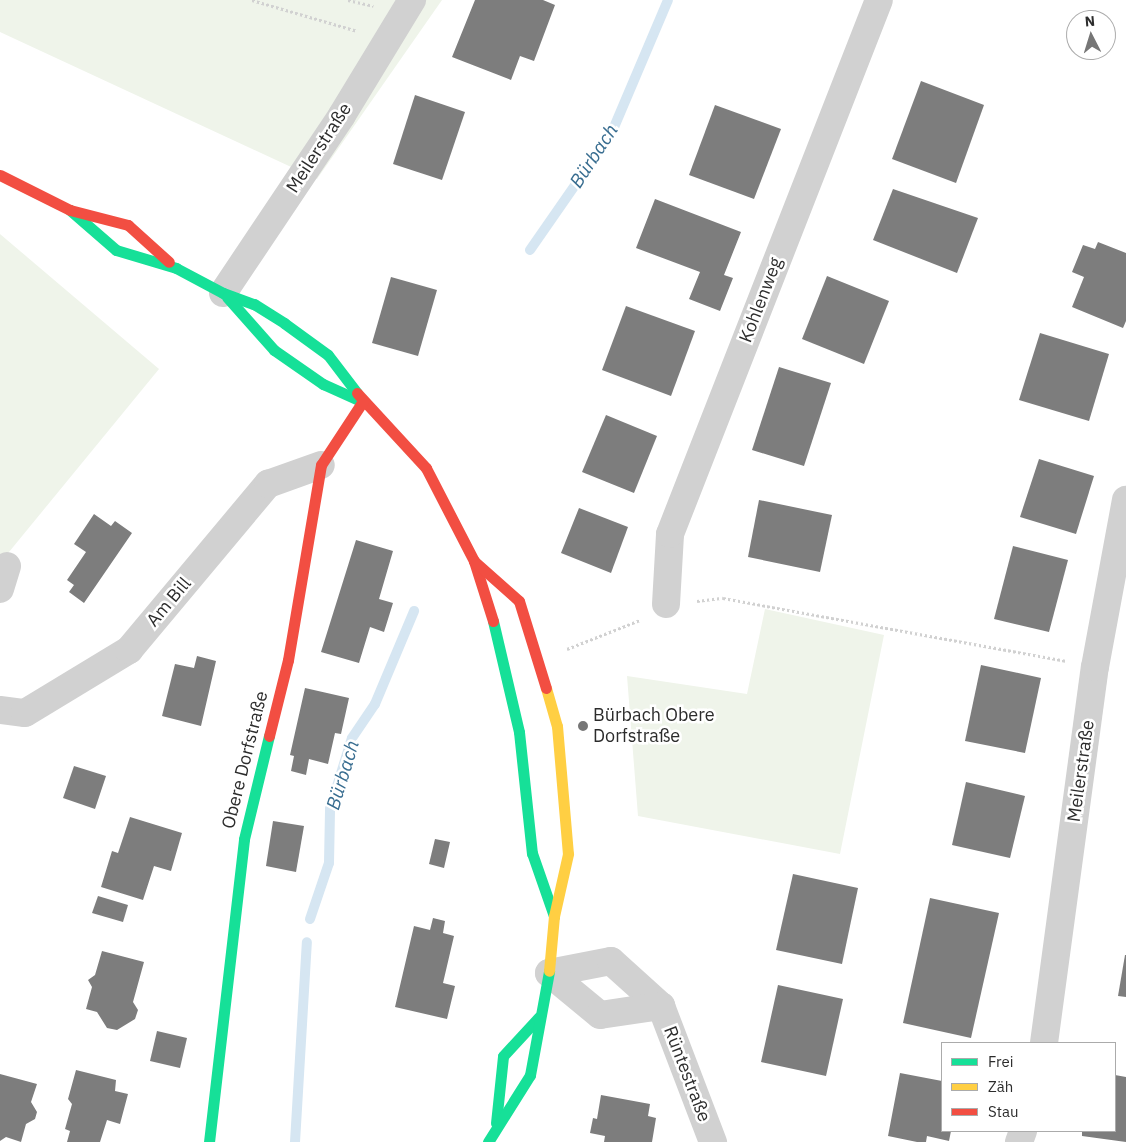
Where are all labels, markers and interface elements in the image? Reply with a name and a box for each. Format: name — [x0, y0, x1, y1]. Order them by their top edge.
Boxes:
north arrow — [1066, 10, 1116, 60]
text: N — [1084, 12, 1096, 30]
street label: Meilerstraße — [282, 99, 356, 197]
water label: Bürbach — [565, 120, 623, 192]
street label: Kohlenweg — [735, 254, 787, 346]
street label: Am Bill — [142, 573, 196, 631]
street label: Obere Dorfstraße — [217, 689, 273, 831]
place label: Bürbach Obere Dorfstraße — [593, 705, 715, 748]
street label: Meilerstraße — [1063, 719, 1099, 823]
marker: Bürbach Obere Dorfstraße — [577, 720, 589, 732]
water label: Bürbach — [322, 738, 364, 812]
street label: Rüntestraße — [659, 1023, 715, 1125]
legend — [941, 1042, 1116, 1132]
text: Frei — [988, 1052, 1014, 1071]
text: Zäh — [988, 1077, 1013, 1096]
text: Stau — [988, 1102, 1019, 1121]

